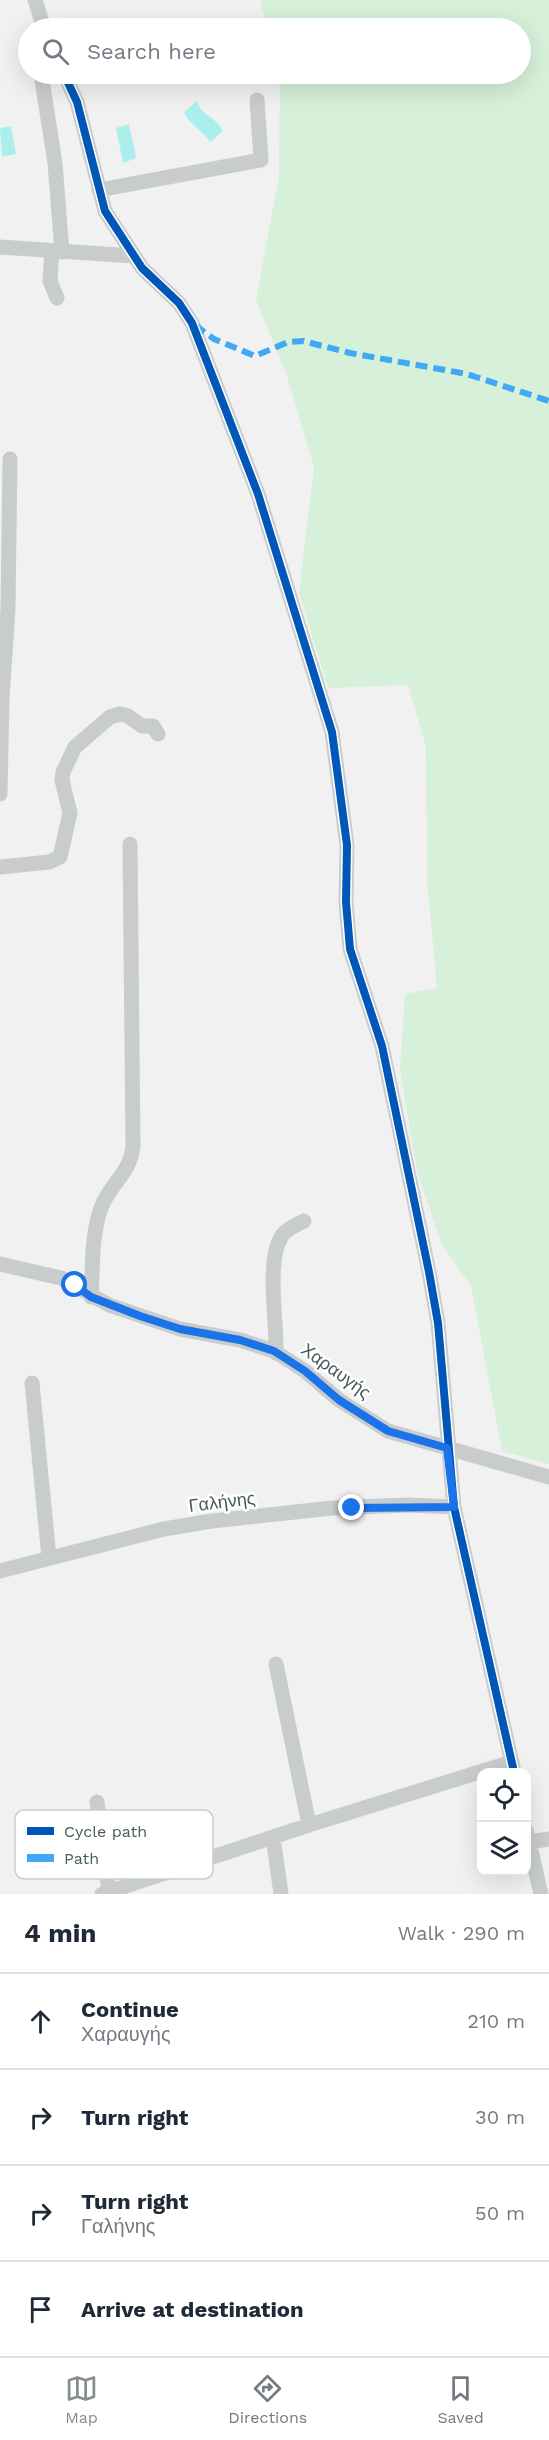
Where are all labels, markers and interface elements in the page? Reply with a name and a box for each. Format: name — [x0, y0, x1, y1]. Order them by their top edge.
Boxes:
search box — [18, 18, 531, 84]
icon: search — [39, 35, 72, 68]
text: Search here — [87, 39, 216, 64]
route start — [61, 1271, 87, 1297]
street label: Χαραυγής — [298, 1338, 375, 1403]
street label: Γαλήνης — [187, 1487, 257, 1516]
route end — [338, 1494, 364, 1520]
map controls — [477, 1768, 531, 1876]
button: locate — [477, 1768, 531, 1822]
legend — [15, 1810, 213, 1879]
text: Cycle path — [64, 1822, 147, 1841]
button: layers — [477, 1822, 531, 1876]
text: Path — [64, 1849, 99, 1868]
text: 4 min — [24, 1918, 96, 1948]
text: Walk · 290 m — [398, 1921, 525, 1945]
text: Continue — [81, 1997, 179, 2022]
icon: ahead — [24, 2005, 57, 2038]
text: 210 m — [467, 2009, 525, 2033]
text: Χαραυγής — [81, 2022, 171, 2046]
icon: right — [24, 2101, 57, 2134]
text: Turn right — [81, 2105, 188, 2130]
text: 30 m — [475, 2105, 525, 2129]
text: Turn right — [81, 2189, 188, 2214]
icon: right — [24, 2197, 57, 2230]
text: 50 m — [475, 2201, 525, 2225]
text: Γαλήνης — [81, 2214, 155, 2238]
icon: arrive — [24, 2293, 57, 2326]
text: Arrive at destination — [81, 2297, 304, 2322]
tab: Map — [65, 2372, 98, 2427]
tab: Directions — [228, 2372, 307, 2427]
tab: Saved — [437, 2372, 484, 2427]

